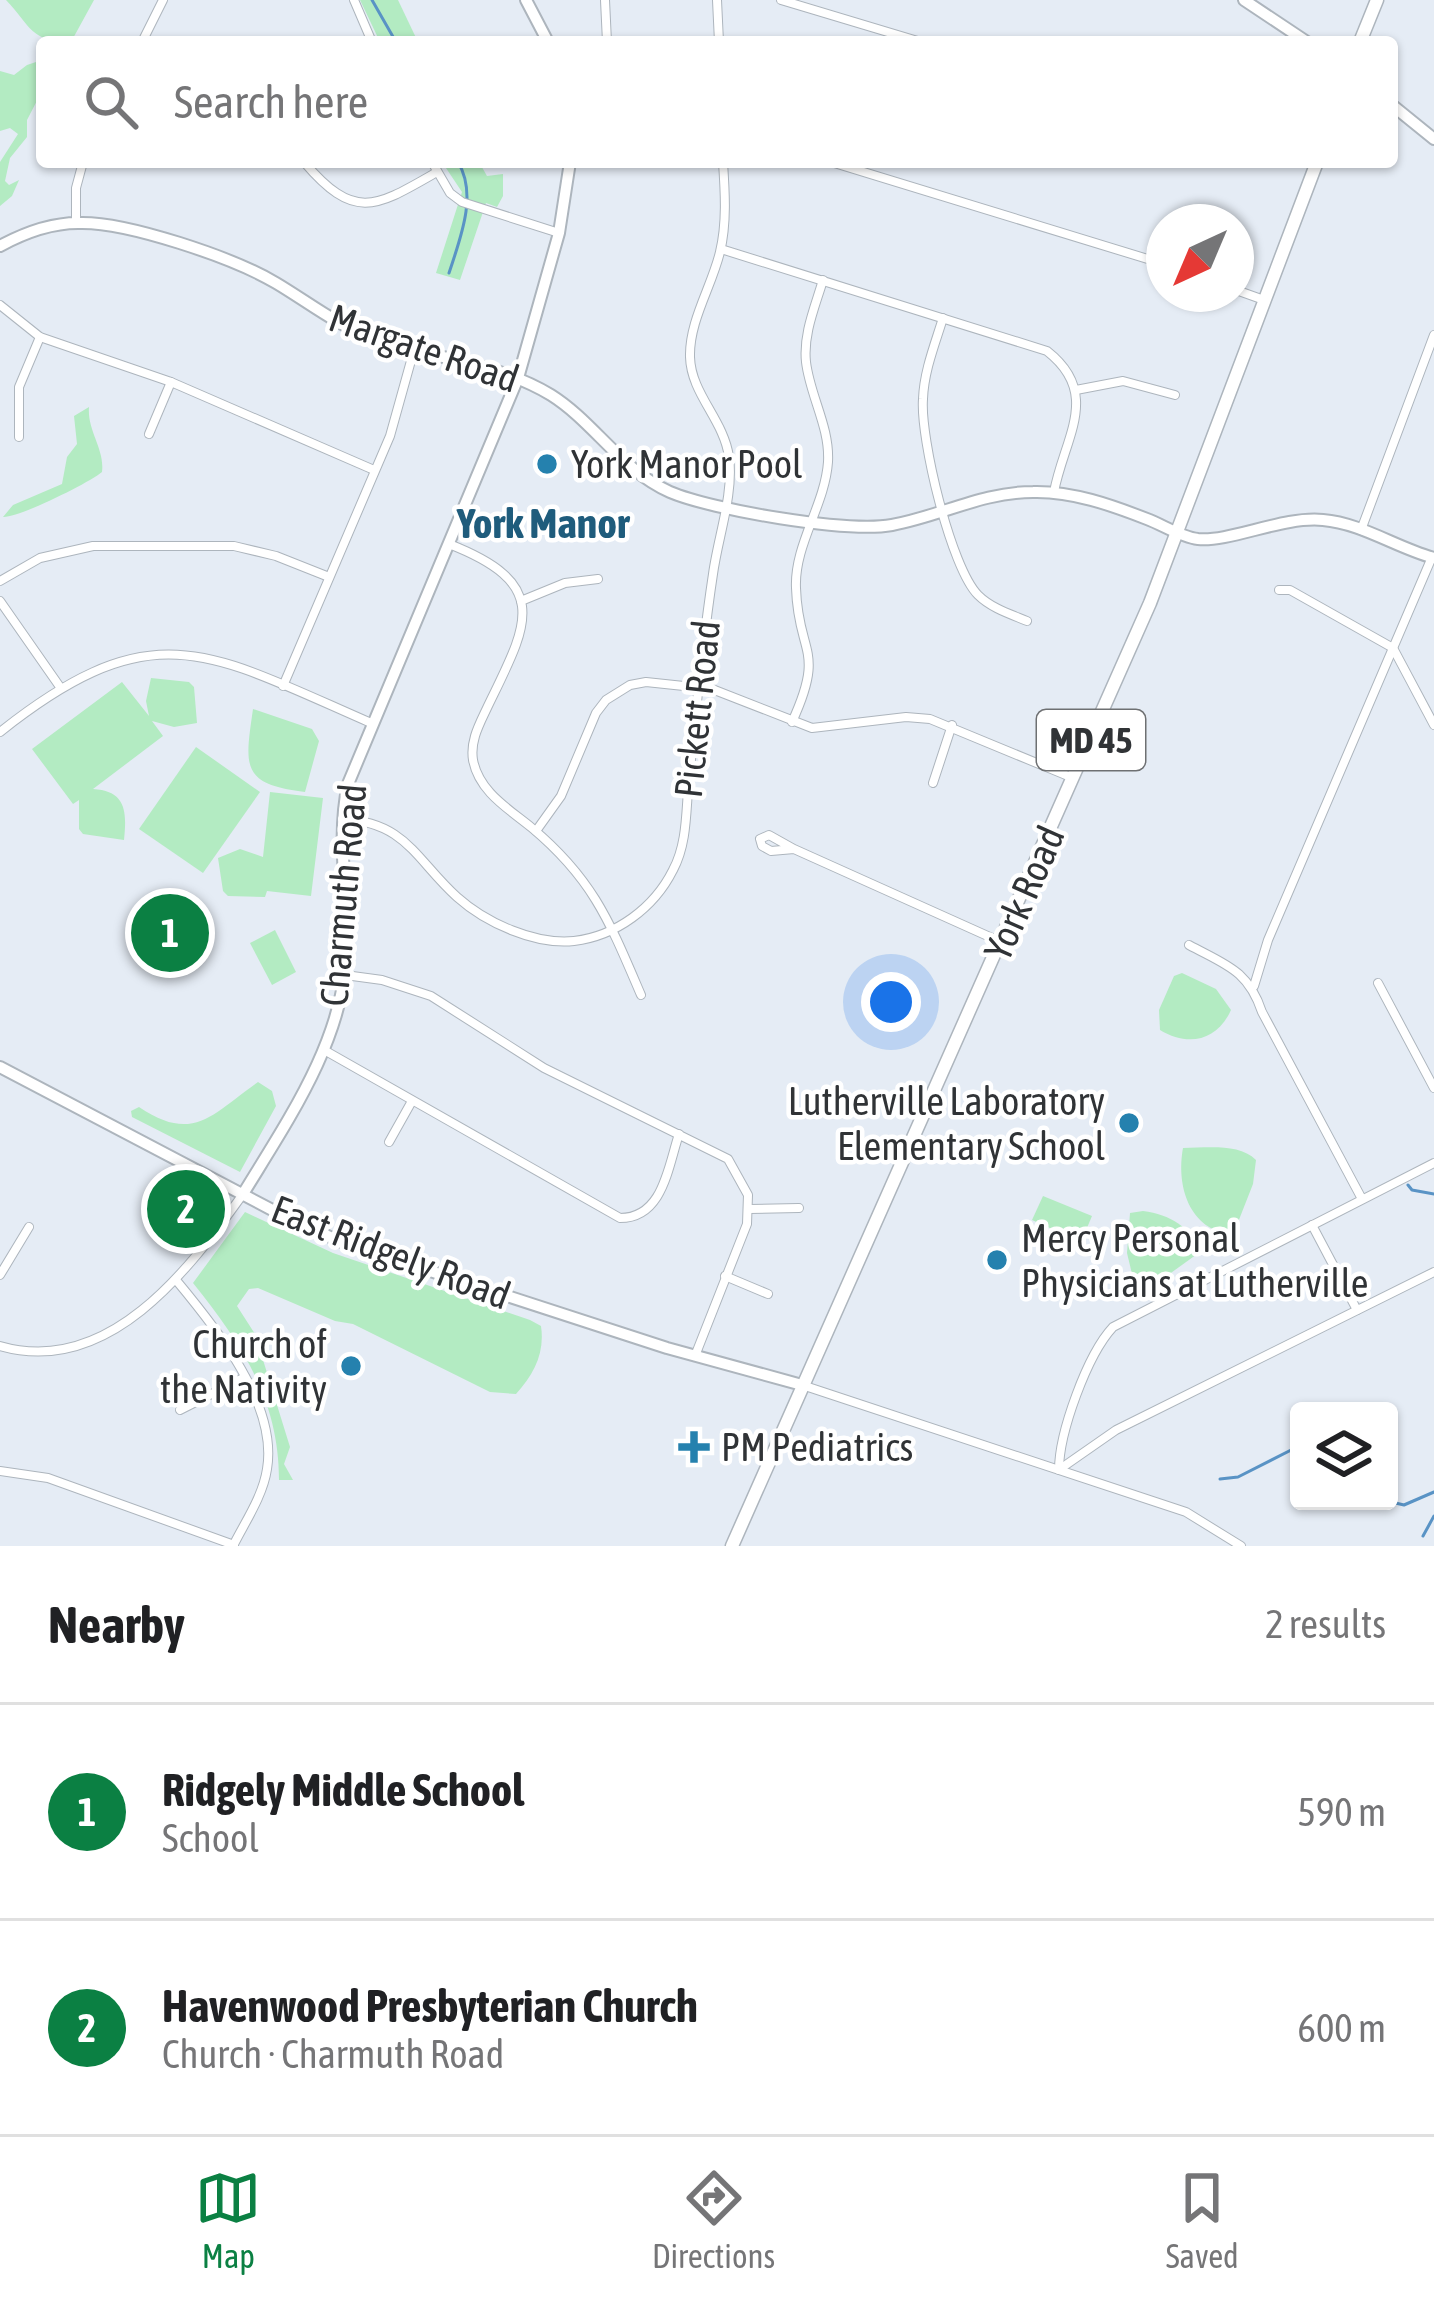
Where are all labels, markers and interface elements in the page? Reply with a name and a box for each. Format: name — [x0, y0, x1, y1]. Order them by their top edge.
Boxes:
search box — [36, 36, 1398, 168]
icon: search — [78, 69, 144, 135]
text: Search here — [174, 76, 368, 128]
north arrow — [1146, 204, 1254, 312]
street label: Margate Road — [324, 295, 524, 401]
place label: York Manor Pool — [571, 442, 802, 486]
marker: York Manor Pool — [534, 451, 560, 477]
district label: York Manor — [456, 499, 631, 547]
street label: Pickett Road — [666, 618, 728, 800]
road number: MD 45 — [1037, 710, 1145, 770]
street label: Charmuth Road — [311, 782, 375, 1008]
street label: York Road — [975, 819, 1073, 967]
pin: 1 — [131, 888, 209, 978]
your location — [861, 972, 921, 1032]
place label: Lutherville Laboratory Elementary School — [788, 1079, 1105, 1168]
marker: Lutherville Laboratory Elementary School — [1116, 1110, 1142, 1136]
pin: 2 — [147, 1164, 225, 1254]
street label: East Ridgely Road — [266, 1186, 516, 1318]
place label: Mercy Personal Physicians at Lutherville — [1021, 1216, 1368, 1305]
marker: Mercy Personal Physicians at Lutherville — [984, 1247, 1010, 1273]
place label: Church of the Nativity — [160, 1322, 327, 1411]
marker: Church of the Nativity — [338, 1353, 364, 1379]
map controls — [1290, 1402, 1398, 1510]
button: layers — [1290, 1402, 1398, 1510]
place label: PM Pediatrics — [721, 1425, 913, 1469]
marker: PM Pediatrics — [678, 1431, 710, 1463]
text: Nearby — [48, 1595, 185, 1654]
text: 2 results — [1265, 1602, 1386, 1646]
text: Ridgely Middle School — [162, 1764, 524, 1816]
text: 1 — [78, 1790, 96, 1834]
text: 590 m — [1298, 1790, 1386, 1834]
text: School — [162, 1816, 259, 1860]
text: Havenwood Presbyterian Church — [162, 1980, 698, 2032]
text: 2 — [78, 2006, 96, 2050]
text: 600 m — [1298, 2006, 1386, 2050]
text: Church · Charmuth Road — [162, 2032, 504, 2076]
tab: Map — [195, 2165, 261, 2275]
tab: Directions — [652, 2165, 775, 2275]
tab: Saved — [1166, 2165, 1239, 2275]

